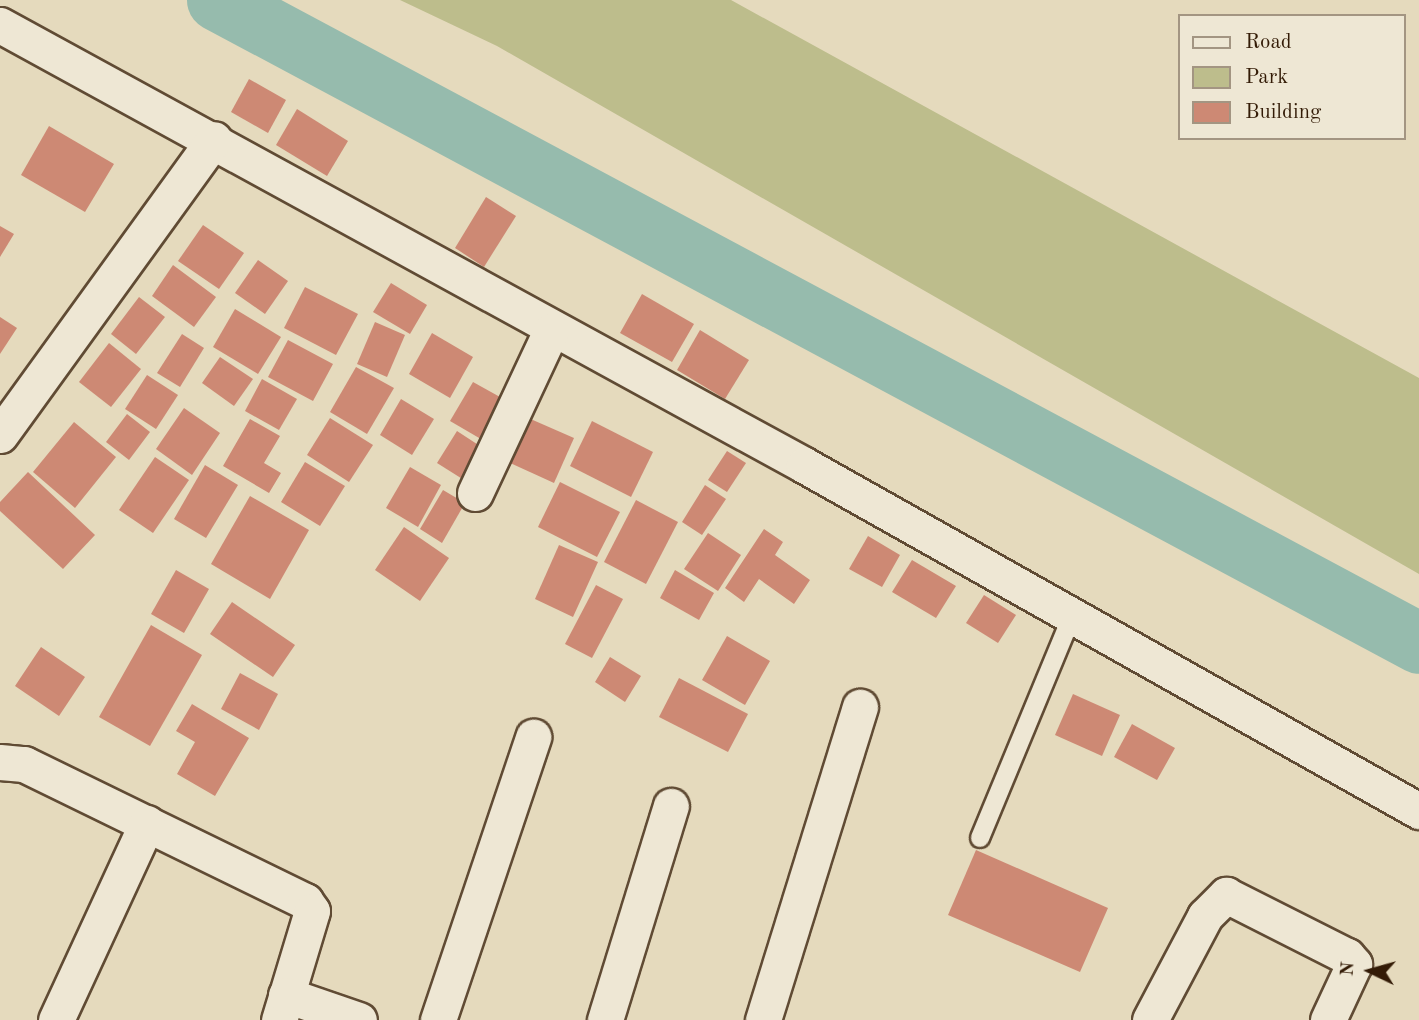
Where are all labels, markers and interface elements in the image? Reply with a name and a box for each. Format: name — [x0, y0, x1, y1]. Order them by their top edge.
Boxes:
legend — [1178, 14, 1405, 140]
text: Road — [1245, 32, 1292, 53]
text: Park — [1245, 67, 1288, 88]
text: Building — [1245, 102, 1321, 123]
north arrow — [1335, 936, 1405, 1006]
text: N — [1338, 961, 1359, 977]

